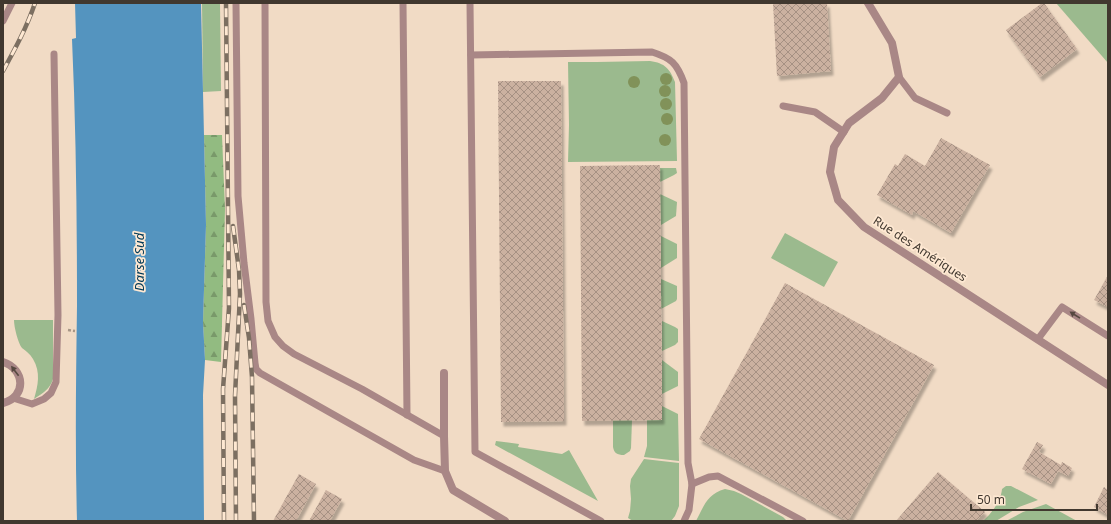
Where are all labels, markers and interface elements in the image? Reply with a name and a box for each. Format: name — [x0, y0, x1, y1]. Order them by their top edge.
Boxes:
street label: Rue des Amériques — [870, 212, 971, 285]
water label: Darse Sud — [130, 232, 148, 291]
one-way arrow — [1070, 311, 1080, 319]
one-way arrow — [11, 365, 19, 376]
scale bar — [971, 486, 1097, 512]
text: 50 m — [977, 491, 1005, 508]

